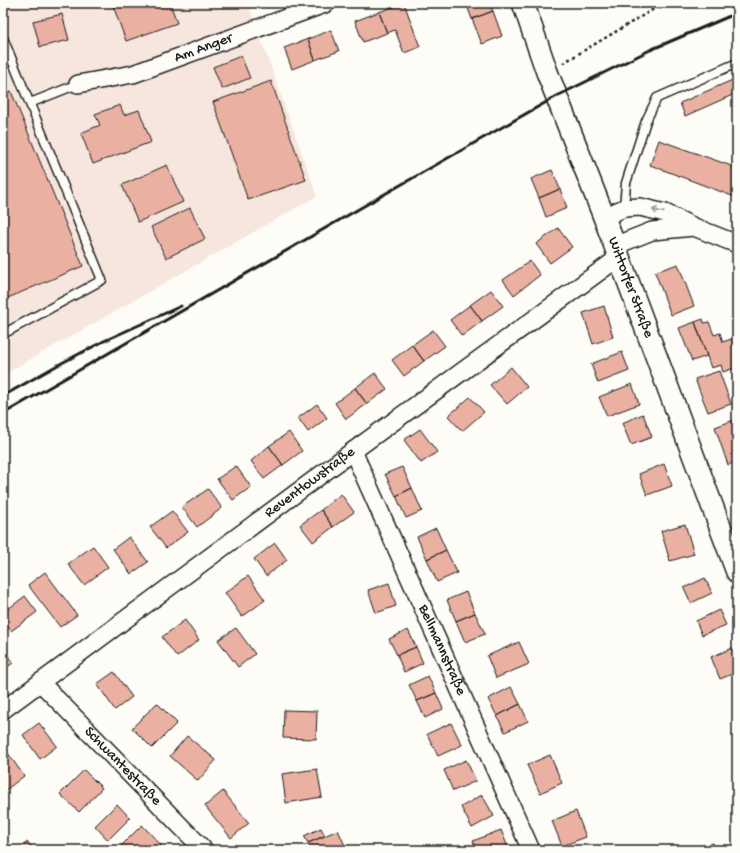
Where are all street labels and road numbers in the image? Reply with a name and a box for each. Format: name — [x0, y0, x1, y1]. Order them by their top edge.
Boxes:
street label: Am Anger — [172, 29, 237, 67]
street label: Wittorfer Straße — [603, 234, 658, 340]
street label: Reventlowstraße — [261, 443, 359, 522]
street label: Bellmannstraße — [413, 601, 470, 698]
street label: Schwantestraße — [80, 723, 165, 810]

